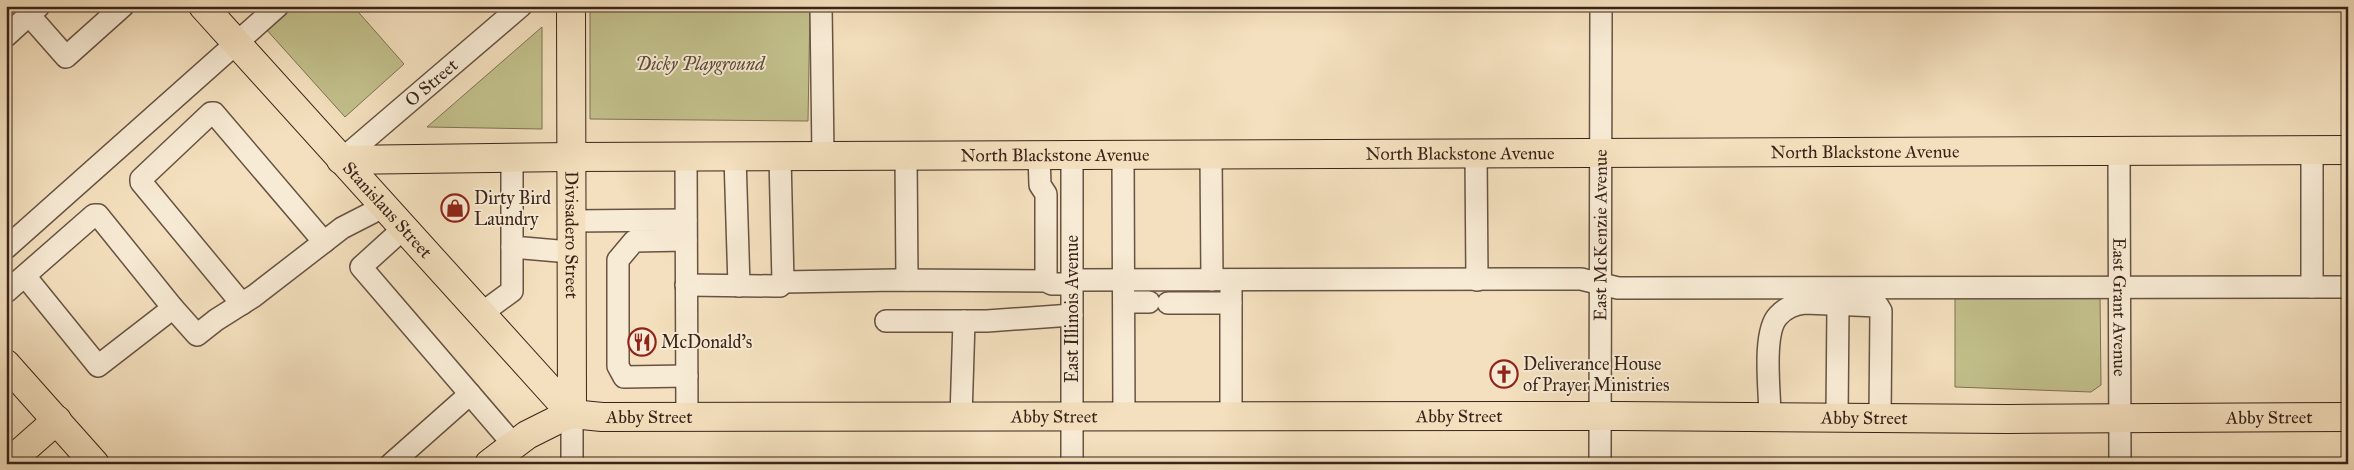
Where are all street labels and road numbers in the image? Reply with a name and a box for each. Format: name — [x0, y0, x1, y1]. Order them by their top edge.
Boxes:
street label: O Street — [401, 54, 463, 111]
street label: North Blackstone Avenue — [1770, 141, 1959, 163]
street label: North Blackstone Avenue — [1365, 142, 1554, 165]
street label: North Blackstone Avenue — [960, 144, 1149, 166]
street label: East McKenzie Avenue — [1589, 149, 1612, 321]
street label: Stanislaus Street — [338, 157, 437, 263]
street label: Divisadero Street — [560, 171, 583, 300]
street label: East Illinois Avenue — [1061, 235, 1083, 383]
street label: East Grant Avenue — [2108, 238, 2131, 376]
street label: Abby Street — [1415, 405, 1503, 427]
street label: Abby Street — [605, 406, 693, 428]
street label: Abby Street — [1010, 406, 1098, 428]
street label: Abby Street — [2225, 406, 2313, 429]
street label: Abby Street — [1820, 407, 1908, 429]

